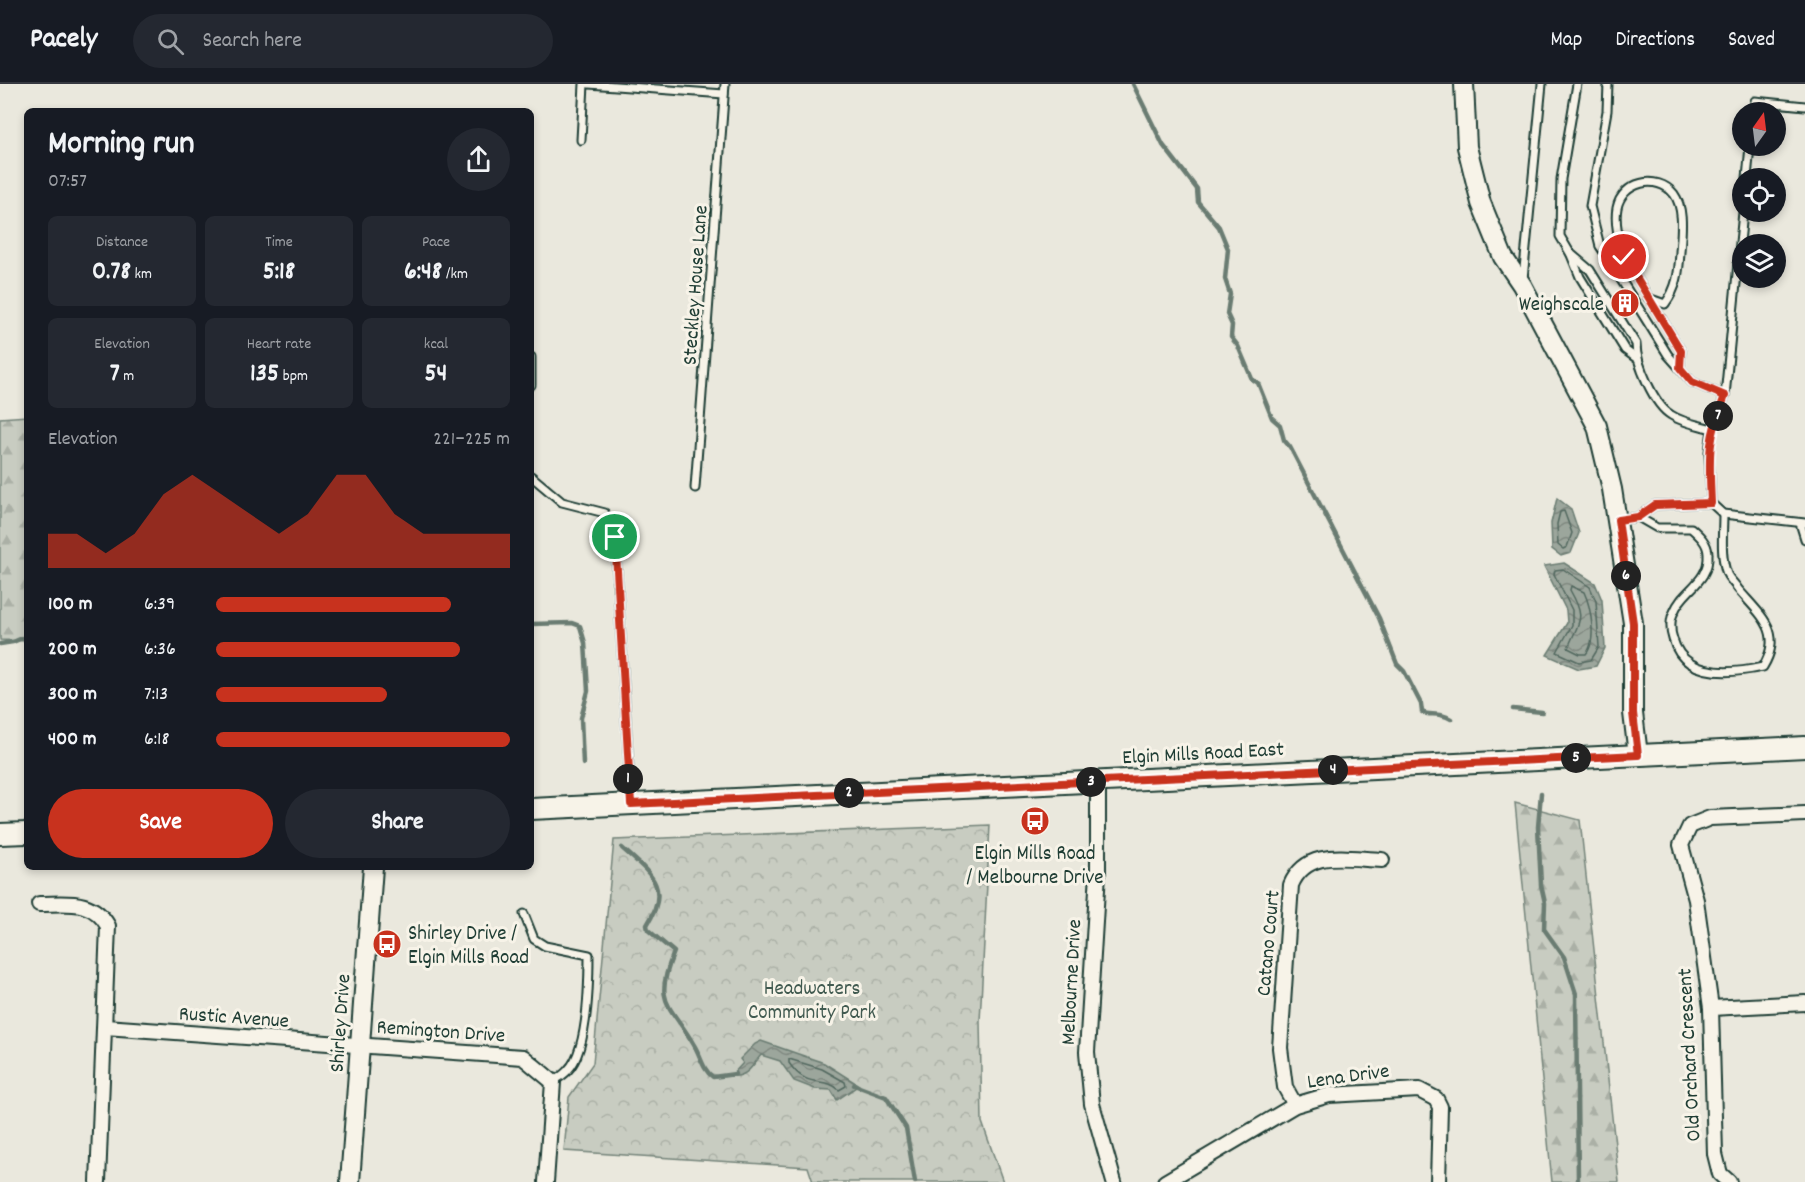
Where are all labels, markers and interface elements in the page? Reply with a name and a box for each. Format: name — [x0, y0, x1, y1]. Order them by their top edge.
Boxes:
search box — [133, 14, 553, 68]
text: Pacely — [30, 21, 97, 61]
icon: search — [154, 25, 187, 58]
text: Search here — [202, 26, 302, 57]
text: Map — [1551, 26, 1582, 56]
text: Directions — [1615, 26, 1695, 56]
text: Saved — [1728, 26, 1775, 56]
north arrow — [1732, 102, 1786, 156]
map controls — [1732, 102, 1786, 288]
text: Morning run — [48, 122, 195, 169]
button: share — [447, 128, 510, 191]
text: 07:57 — [48, 168, 87, 196]
button: locate — [1732, 168, 1786, 222]
street label: Steckley House Lane — [676, 204, 718, 366]
text: Distance — [96, 231, 148, 254]
text: Time — [265, 231, 293, 254]
text: Pace — [422, 231, 450, 254]
pin — [1598, 231, 1649, 282]
button: layers — [1732, 234, 1786, 288]
icon: check — [1607, 240, 1640, 273]
text: 0.78 — [92, 254, 131, 291]
text: 5:18 — [263, 254, 295, 291]
text: 6:48 — [404, 254, 442, 291]
text: km — [131, 263, 152, 286]
text: /km — [442, 263, 468, 286]
building icon: Weighscale — [1609, 287, 1641, 319]
place label: Weighscale — [1519, 291, 1604, 321]
text: Elevation — [94, 333, 150, 356]
text: Heart rate — [247, 333, 311, 356]
text: kcal — [424, 333, 448, 356]
text: 7 — [110, 356, 120, 393]
text: 135 — [250, 356, 279, 393]
text: 54 — [425, 356, 447, 393]
text: m — [120, 365, 134, 388]
text: bpm — [279, 365, 308, 388]
pin: 7 — [1703, 401, 1733, 431]
text: 7 — [1715, 404, 1721, 427]
text: Elevation — [48, 426, 118, 454]
text: 221–225 m — [433, 426, 510, 454]
pin — [589, 511, 640, 562]
icon: arrive — [598, 520, 631, 553]
pin: 6 — [1611, 561, 1641, 591]
text: 6 — [1622, 564, 1630, 587]
text: 100 m — [48, 591, 93, 619]
text: 6:39 — [144, 591, 175, 619]
text: 200 m — [48, 636, 97, 664]
text: 6:36 — [144, 636, 176, 664]
text: 300 m — [48, 681, 97, 709]
text: 7:13 — [144, 681, 168, 709]
text: 400 m — [48, 726, 96, 754]
text: 6:18 — [144, 726, 170, 754]
street label: Elgin Mills Road East — [1122, 736, 1285, 774]
pin: 5 — [1561, 743, 1591, 773]
text: 5 — [1572, 746, 1580, 769]
pin: 4 — [1318, 755, 1348, 785]
text: 4 — [1330, 758, 1336, 781]
pin: 1 — [613, 764, 643, 794]
text: 1 — [626, 767, 630, 790]
pin: 3 — [1076, 767, 1106, 797]
text: 3 — [1087, 770, 1095, 793]
pin: 2 — [834, 778, 864, 808]
text: 2 — [846, 781, 853, 804]
button: Save — [48, 789, 273, 858]
button: Share — [285, 789, 510, 858]
bus stop icon: Elgin Mills Road / Melbourne Drive — [1019, 805, 1051, 837]
place label: Elgin Mills Road / Melbourne Drive — [967, 840, 1103, 894]
street label: Catano Court — [1250, 889, 1290, 997]
street label: Melbourne Drive — [1055, 918, 1091, 1046]
place label: Shirley Drive / Elgin Mills Road — [408, 920, 529, 974]
bus stop icon: Shirley Drive / Elgin Mills Road — [371, 928, 403, 960]
street label: Old Orchard Crescent — [1671, 967, 1711, 1142]
street label: Shirley Drive — [324, 973, 360, 1073]
park label: Headwaters Community Park — [748, 975, 876, 1029]
street label: Rustic Avenue — [178, 1000, 290, 1038]
street label: Remington Drive — [376, 1014, 506, 1052]
street label: Lena Drive — [1305, 1057, 1391, 1099]

